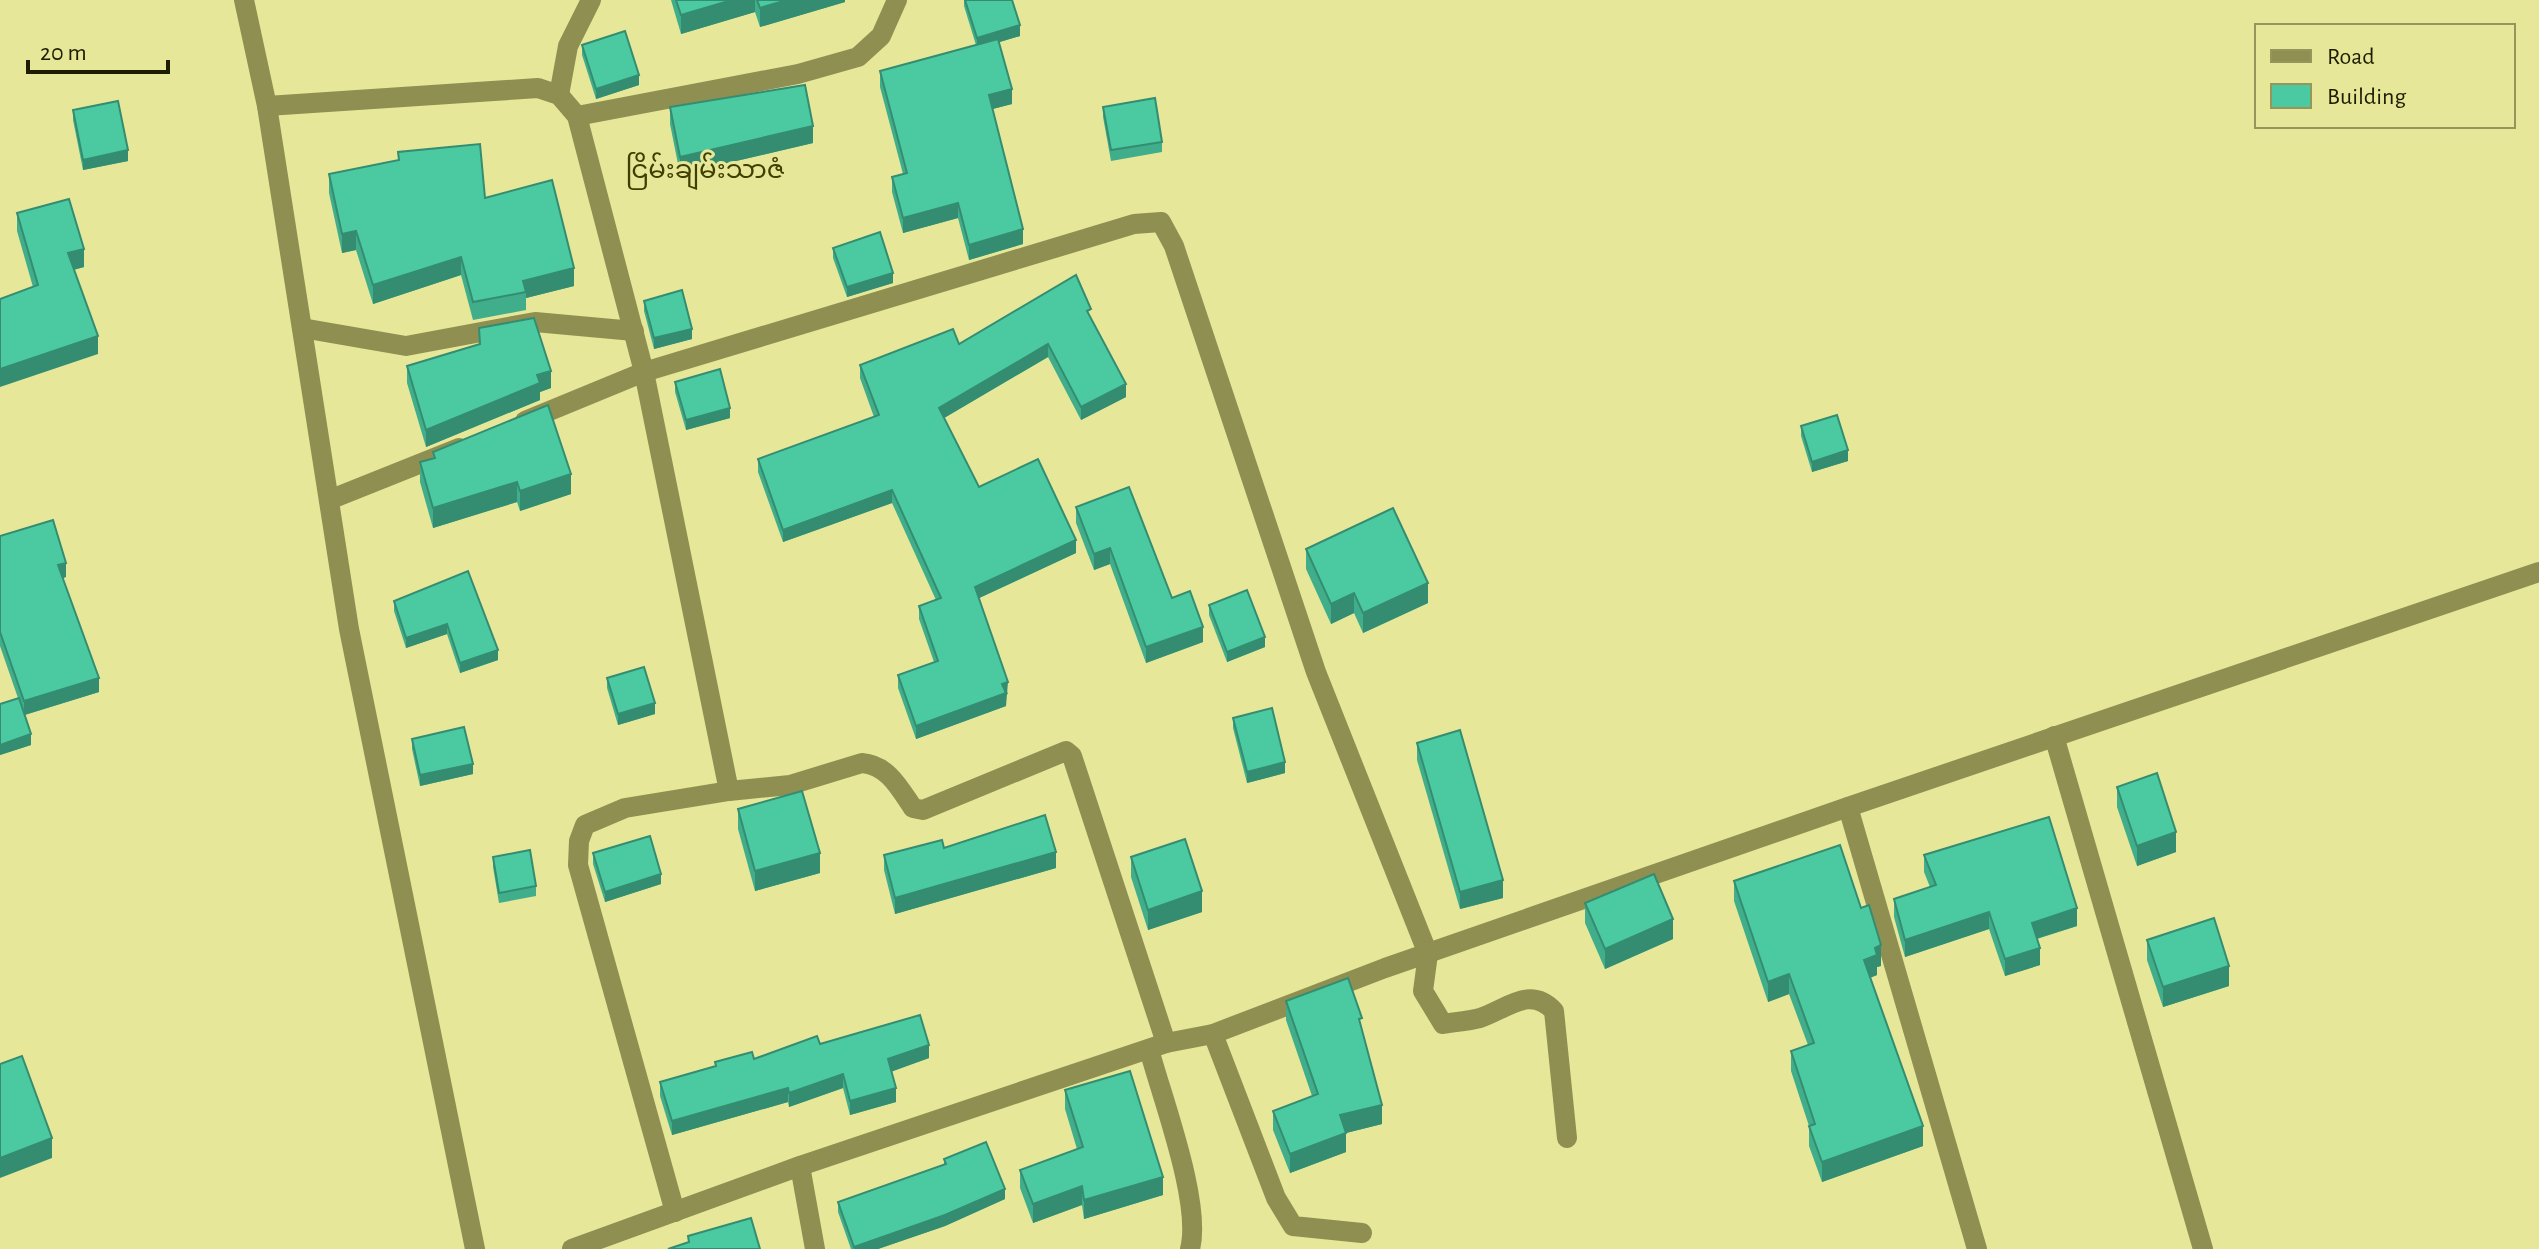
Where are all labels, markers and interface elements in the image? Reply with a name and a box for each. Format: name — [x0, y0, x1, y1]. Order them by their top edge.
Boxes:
scale bar — [28, 24, 168, 74]
legend — [2255, 24, 2515, 128]
text: 20 m — [40, 41, 87, 65]
text: Road — [2327, 45, 2375, 69]
text: Building — [2327, 85, 2406, 109]
district label: ငြိမ်းချမ်းသာဇံ — [625, 152, 785, 190]

